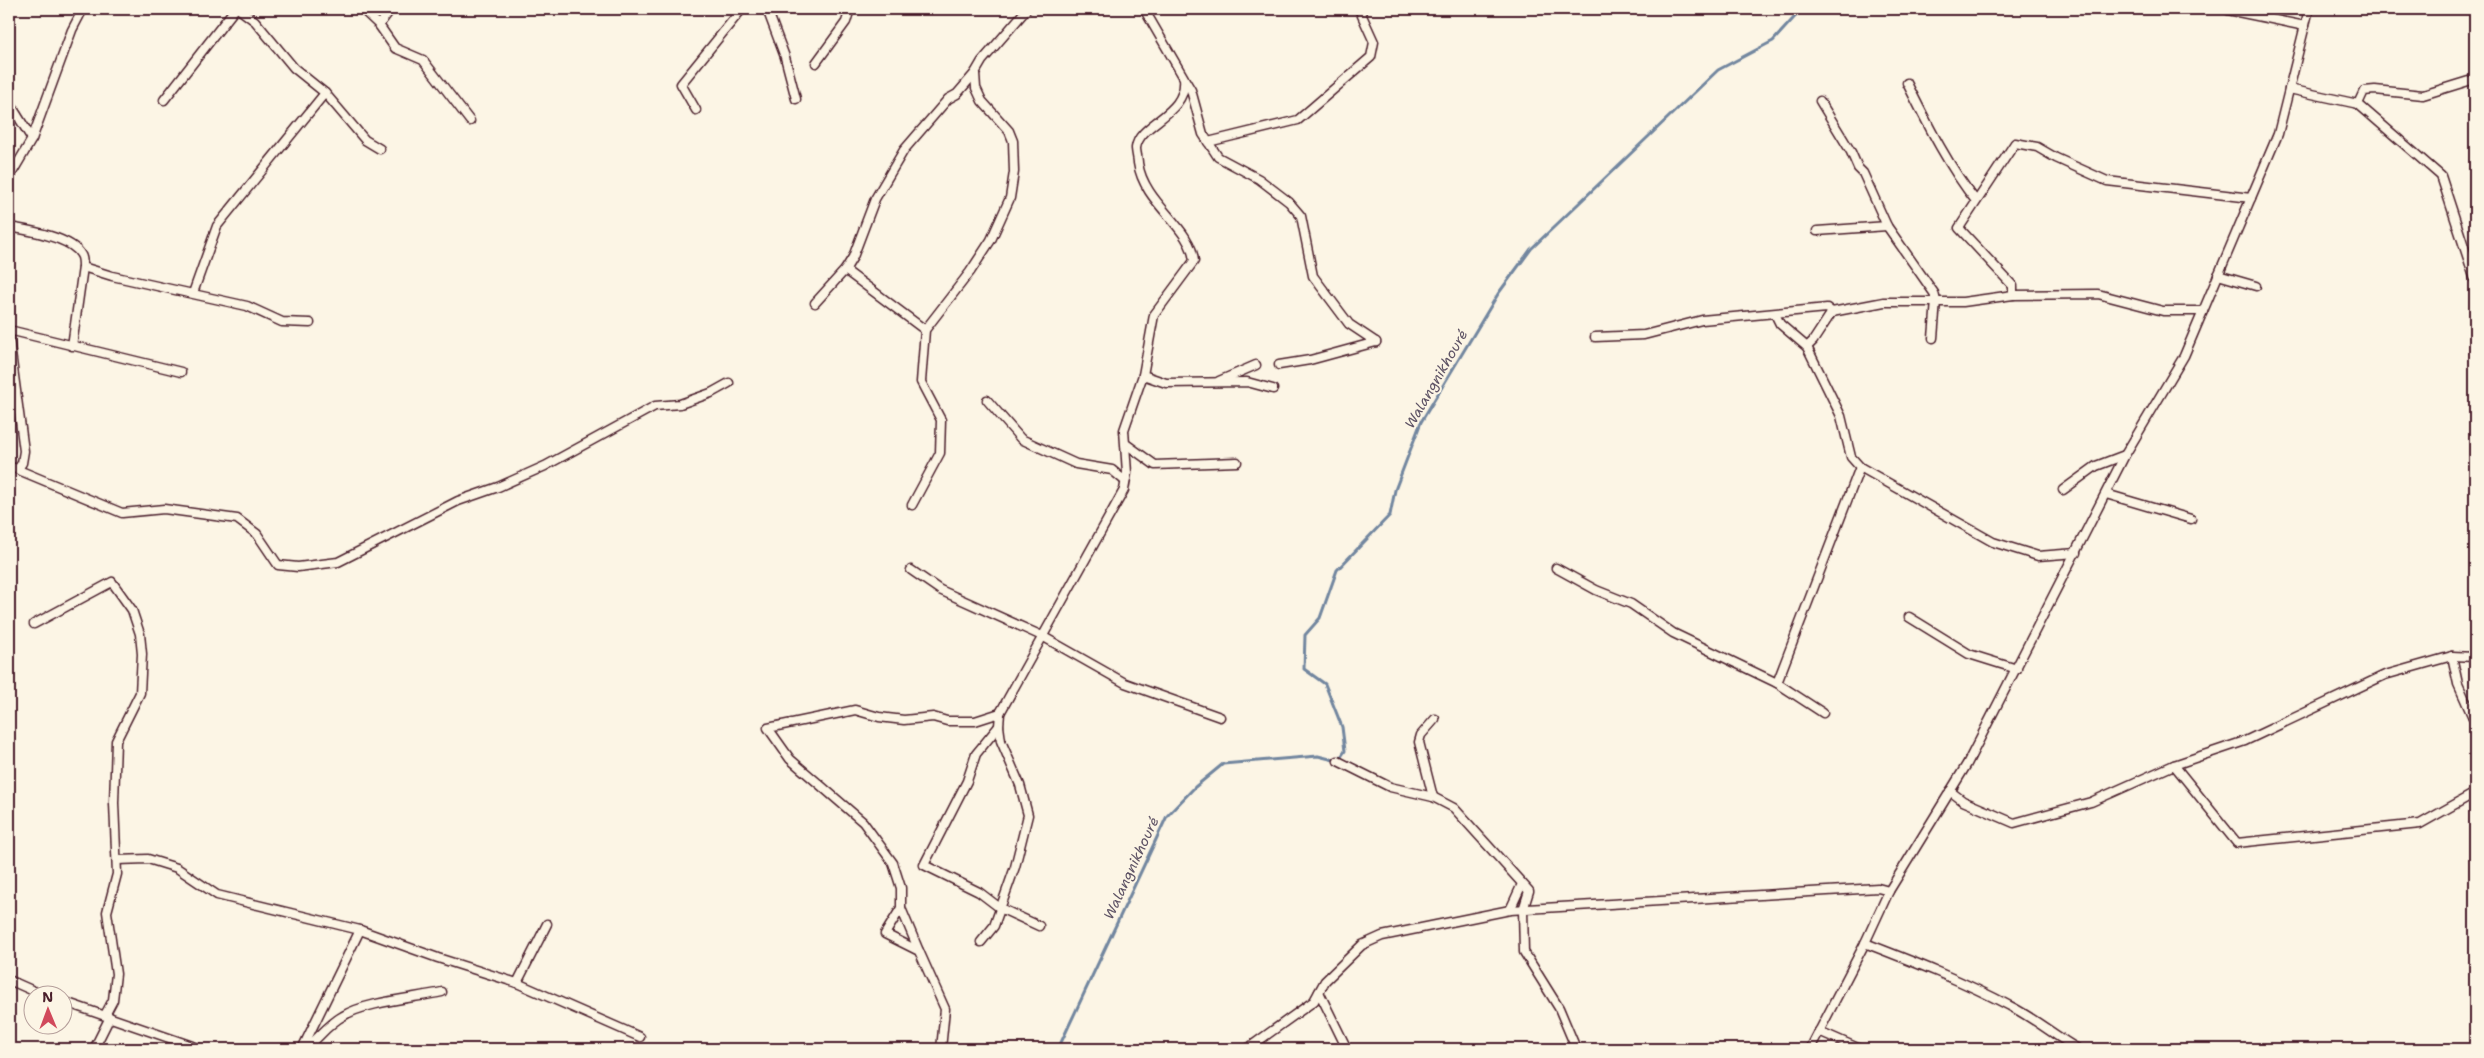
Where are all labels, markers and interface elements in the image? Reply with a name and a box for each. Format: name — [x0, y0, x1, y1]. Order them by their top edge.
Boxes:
water label: Walangnikhouré — [1400, 326, 1472, 432]
water label: Walangnikhouré — [1099, 814, 1163, 922]
north arrow — [22, 986, 72, 1036]
text: N — [42, 988, 53, 1006]

